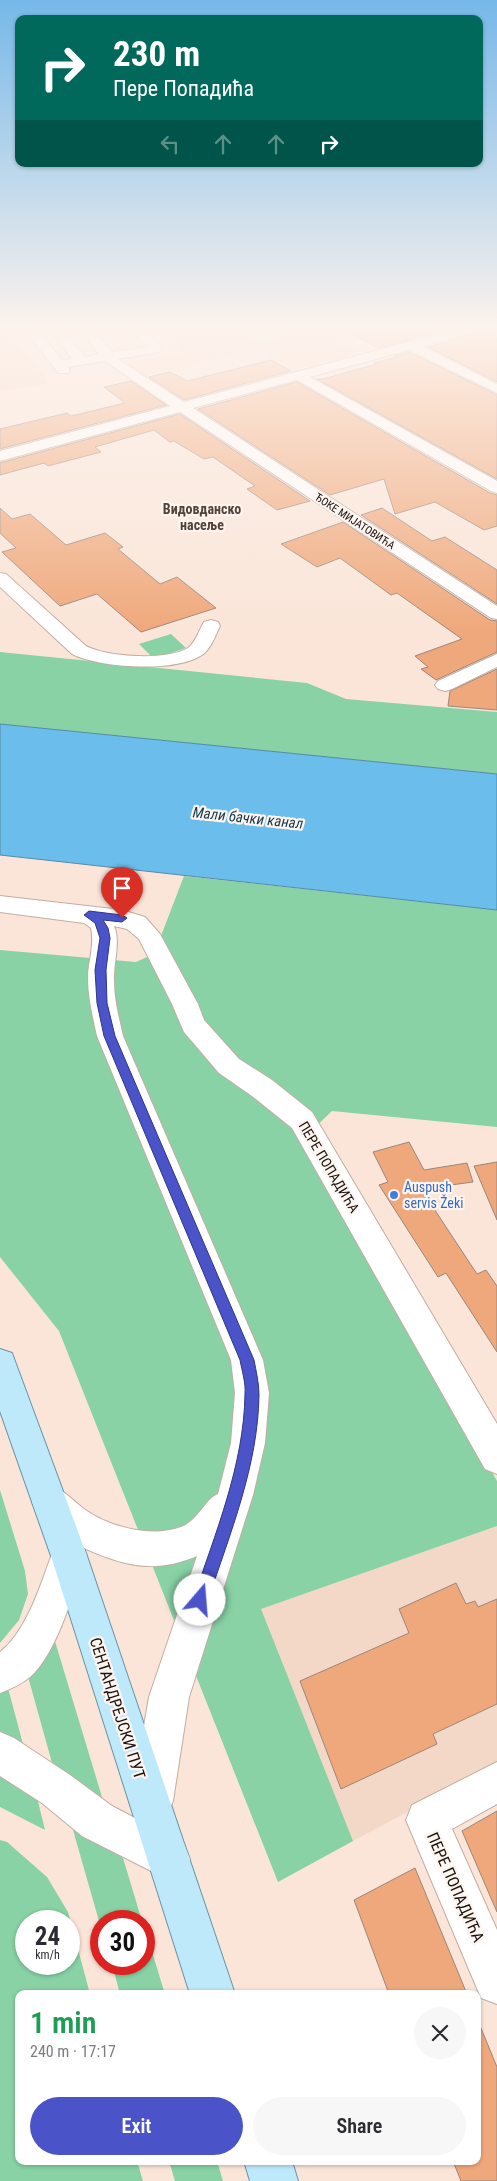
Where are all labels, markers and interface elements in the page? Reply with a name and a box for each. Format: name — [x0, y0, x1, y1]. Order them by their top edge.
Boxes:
text: 230 m — [113, 34, 200, 75]
icon: right — [30, 35, 95, 100]
text: Пере Попадића — [113, 76, 254, 101]
icon: left — [156, 130, 184, 158]
icon: ahead — [209, 130, 237, 158]
icon: ahead — [262, 130, 290, 158]
icon: right — [315, 130, 343, 158]
street label: ЂОКЕ МИЈАТОВИЋА — [312, 491, 398, 553]
district label: Видовданско насеље — [163, 501, 241, 533]
water label: Мали бачки канал — [192, 803, 304, 833]
pin — [101, 867, 143, 918]
icon: arrive — [108, 874, 136, 902]
street label: ПЕРЕ ПОПАДИЋА — [296, 1119, 362, 1215]
place label: Auspush servis Žeki — [404, 1179, 463, 1211]
marker: Auspush servis Žeki — [388, 1189, 400, 1201]
position arrow — [173, 1573, 225, 1625]
street label: СЕНТАНДРЕЈСКИ ПУТ — [86, 1635, 149, 1781]
street label: ПЕРЕ ПОПАДИЋА — [423, 1829, 488, 1945]
speed limit sign: 30 — [90, 1910, 155, 1975]
text: 24 — [35, 1922, 60, 1951]
text: km/h — [35, 1948, 60, 1962]
text: 1 min — [30, 2005, 96, 2040]
button: close — [414, 2007, 466, 2059]
text: 240 m · 17:17 — [30, 2042, 116, 2061]
button: Exit — [30, 2097, 243, 2155]
button: Share — [253, 2097, 466, 2155]

